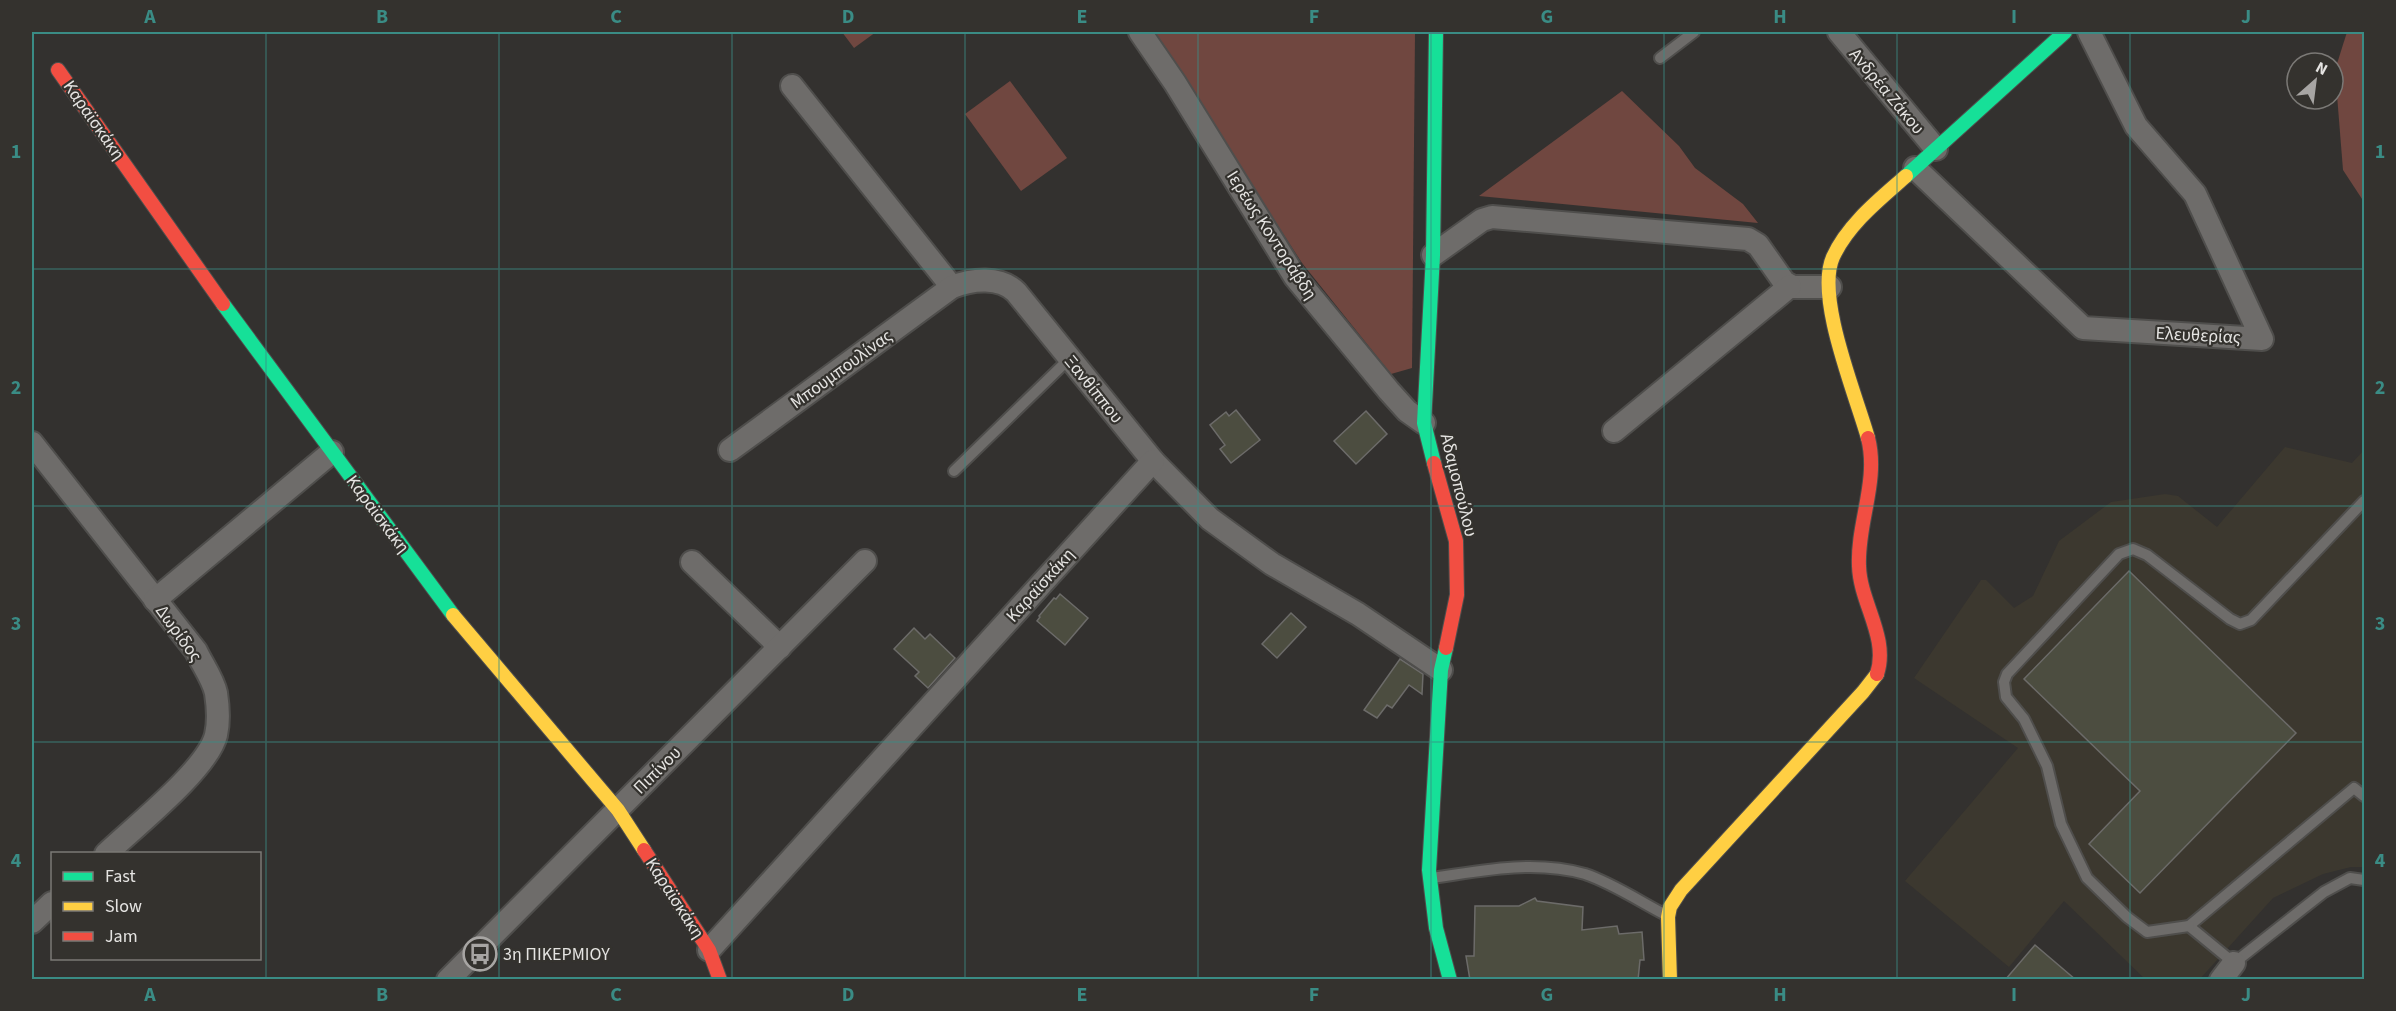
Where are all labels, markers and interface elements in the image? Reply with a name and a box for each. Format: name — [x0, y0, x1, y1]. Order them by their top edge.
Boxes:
text: A — [143, 3, 156, 31]
text: B — [376, 3, 388, 31]
text: C — [610, 3, 622, 31]
text: D — [842, 3, 854, 31]
text: E — [1077, 3, 1087, 31]
text: F — [1309, 3, 1319, 31]
text: G — [1541, 3, 1553, 31]
text: H — [1773, 3, 1787, 31]
text: I — [2011, 3, 2017, 31]
text: J — [2241, 3, 2251, 31]
street label: Ανδρέα Ζάκου — [1843, 43, 1930, 140]
north arrow — [2285, 51, 2345, 111]
text: N — [2312, 56, 2331, 81]
street label: Καραϊσκάκη — [57, 75, 130, 165]
text: 1 — [11, 138, 21, 166]
text: 1 — [2375, 138, 2385, 166]
street label: Ιερέως Κοντοράβδη — [1220, 166, 1323, 305]
street label: Ελευθερίας — [2155, 321, 2241, 350]
street label: Μπουμπουλίνας — [785, 324, 898, 415]
street label: Ξανθίππου — [1058, 350, 1129, 429]
text: 2 — [11, 374, 21, 402]
text: 2 — [2375, 374, 2385, 402]
street label: Αδαμοπούλου — [1434, 431, 1483, 539]
street label: Καραϊσκάκη — [340, 470, 415, 559]
street label: Καραϊσκάκη — [1000, 543, 1080, 628]
street label: Δωρίδος — [149, 600, 208, 667]
text: 3 — [11, 610, 21, 638]
text: 3 — [2375, 610, 2385, 638]
street label: Πιπίνου — [628, 741, 687, 800]
text: 4 — [11, 847, 22, 875]
text: 4 — [2375, 847, 2386, 875]
legend — [51, 852, 261, 960]
street label: Καραϊσκάκη — [639, 853, 710, 944]
text: Fast — [105, 864, 136, 889]
text: Slow — [105, 894, 142, 919]
text: Jam — [105, 924, 138, 949]
bus stop icon: 3η ΠΙΚΕΡΜΙΟΥ — [462, 936, 498, 972]
place label: 3η ΠΙΚΕΡΜΙΟΥ — [503, 942, 610, 967]
text: A — [143, 981, 156, 1009]
text: B — [376, 981, 388, 1009]
text: C — [610, 981, 622, 1009]
text: D — [842, 981, 854, 1009]
text: E — [1077, 981, 1087, 1009]
text: F — [1309, 981, 1319, 1009]
text: G — [1541, 981, 1553, 1009]
text: H — [1773, 981, 1787, 1009]
text: I — [2011, 981, 2017, 1009]
text: J — [2241, 981, 2251, 1009]

